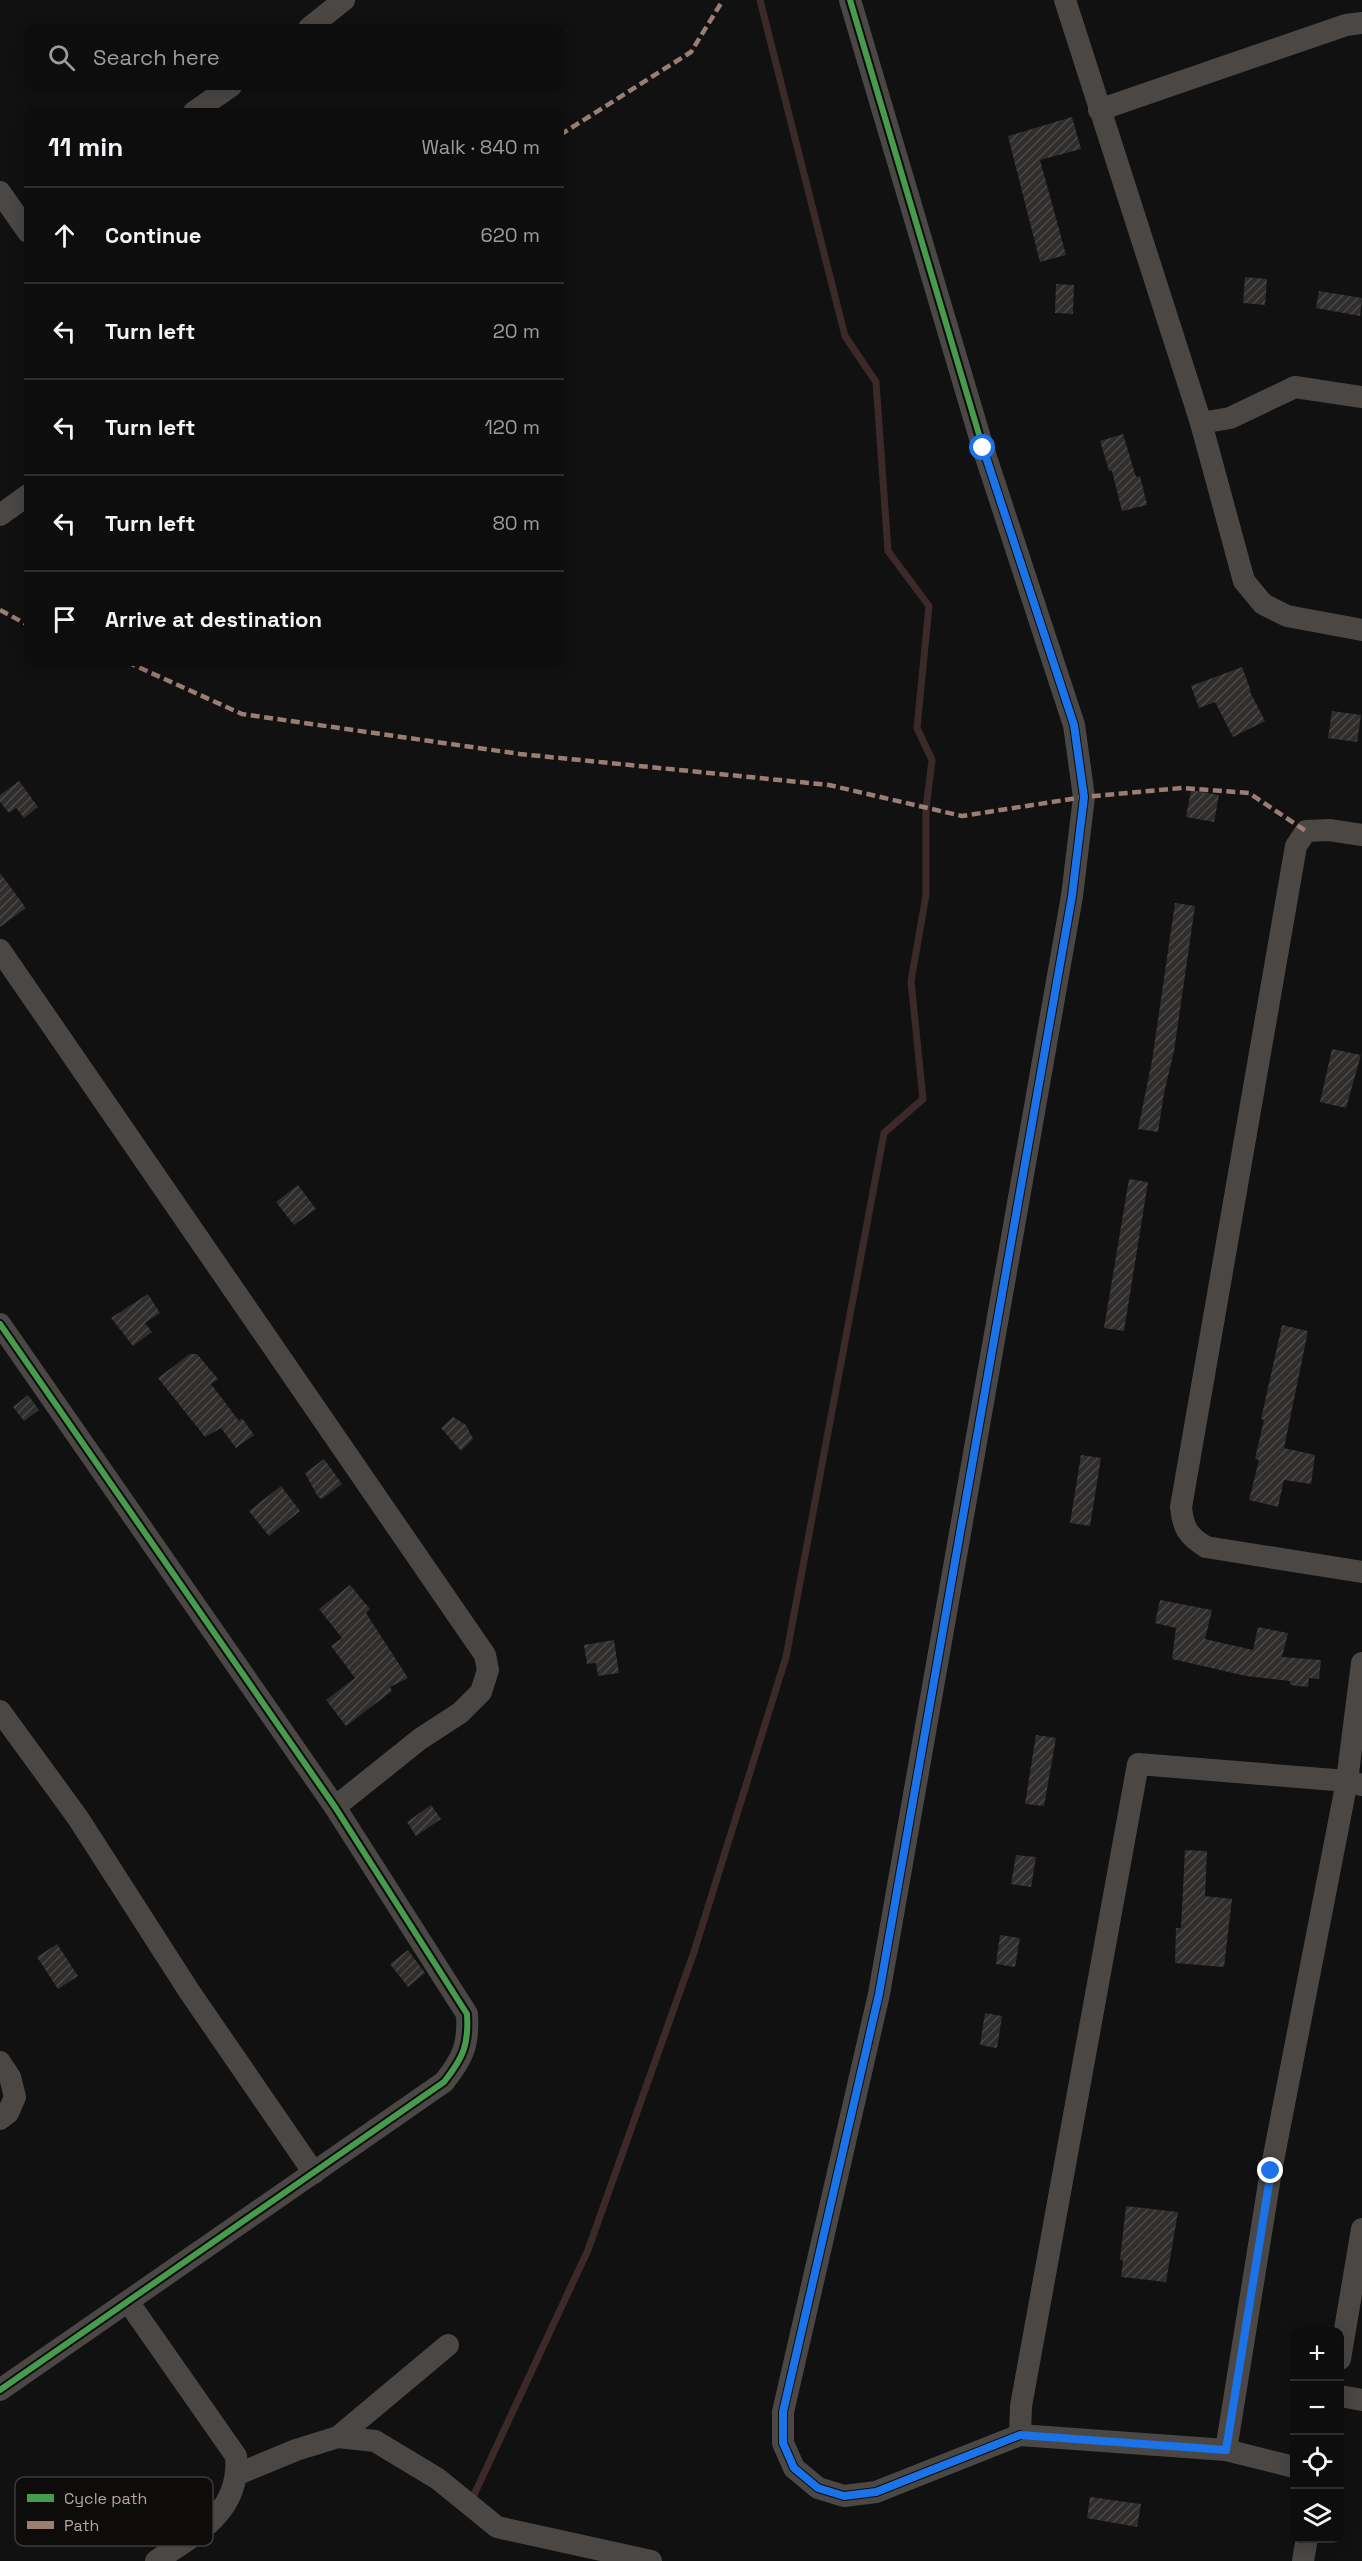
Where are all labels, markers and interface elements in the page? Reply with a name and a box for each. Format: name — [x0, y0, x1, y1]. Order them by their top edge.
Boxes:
search box — [24, 24, 564, 90]
icon: search — [45, 41, 78, 74]
text: Search here — [93, 43, 220, 71]
text: 11 min — [48, 130, 123, 164]
text: Walk · 840 m — [421, 134, 540, 160]
icon: ahead — [48, 219, 81, 252]
text: Continue — [105, 221, 201, 249]
text: 620 m — [481, 222, 540, 248]
icon: left — [48, 315, 81, 348]
text: Turn left — [105, 317, 195, 345]
text: 20 m — [493, 318, 540, 344]
icon: left — [48, 411, 81, 444]
text: Turn left — [105, 413, 195, 441]
text: 120 m — [484, 414, 540, 440]
route start — [969, 434, 995, 460]
icon: left — [48, 507, 81, 540]
text: Turn left — [105, 509, 195, 537]
text: 80 m — [492, 510, 540, 536]
icon: arrive — [48, 603, 81, 636]
text: Arrive at destination — [105, 605, 322, 633]
route end — [1257, 2157, 1283, 2183]
map controls — [1290, 2327, 1344, 2543]
button: + — [1290, 2327, 1344, 2381]
button: − — [1290, 2381, 1344, 2435]
button: locate — [1290, 2435, 1344, 2489]
legend — [15, 2477, 213, 2546]
text: Cycle path — [64, 2488, 147, 2509]
button: layers — [1290, 2489, 1344, 2543]
text: Path — [64, 2515, 99, 2536]

